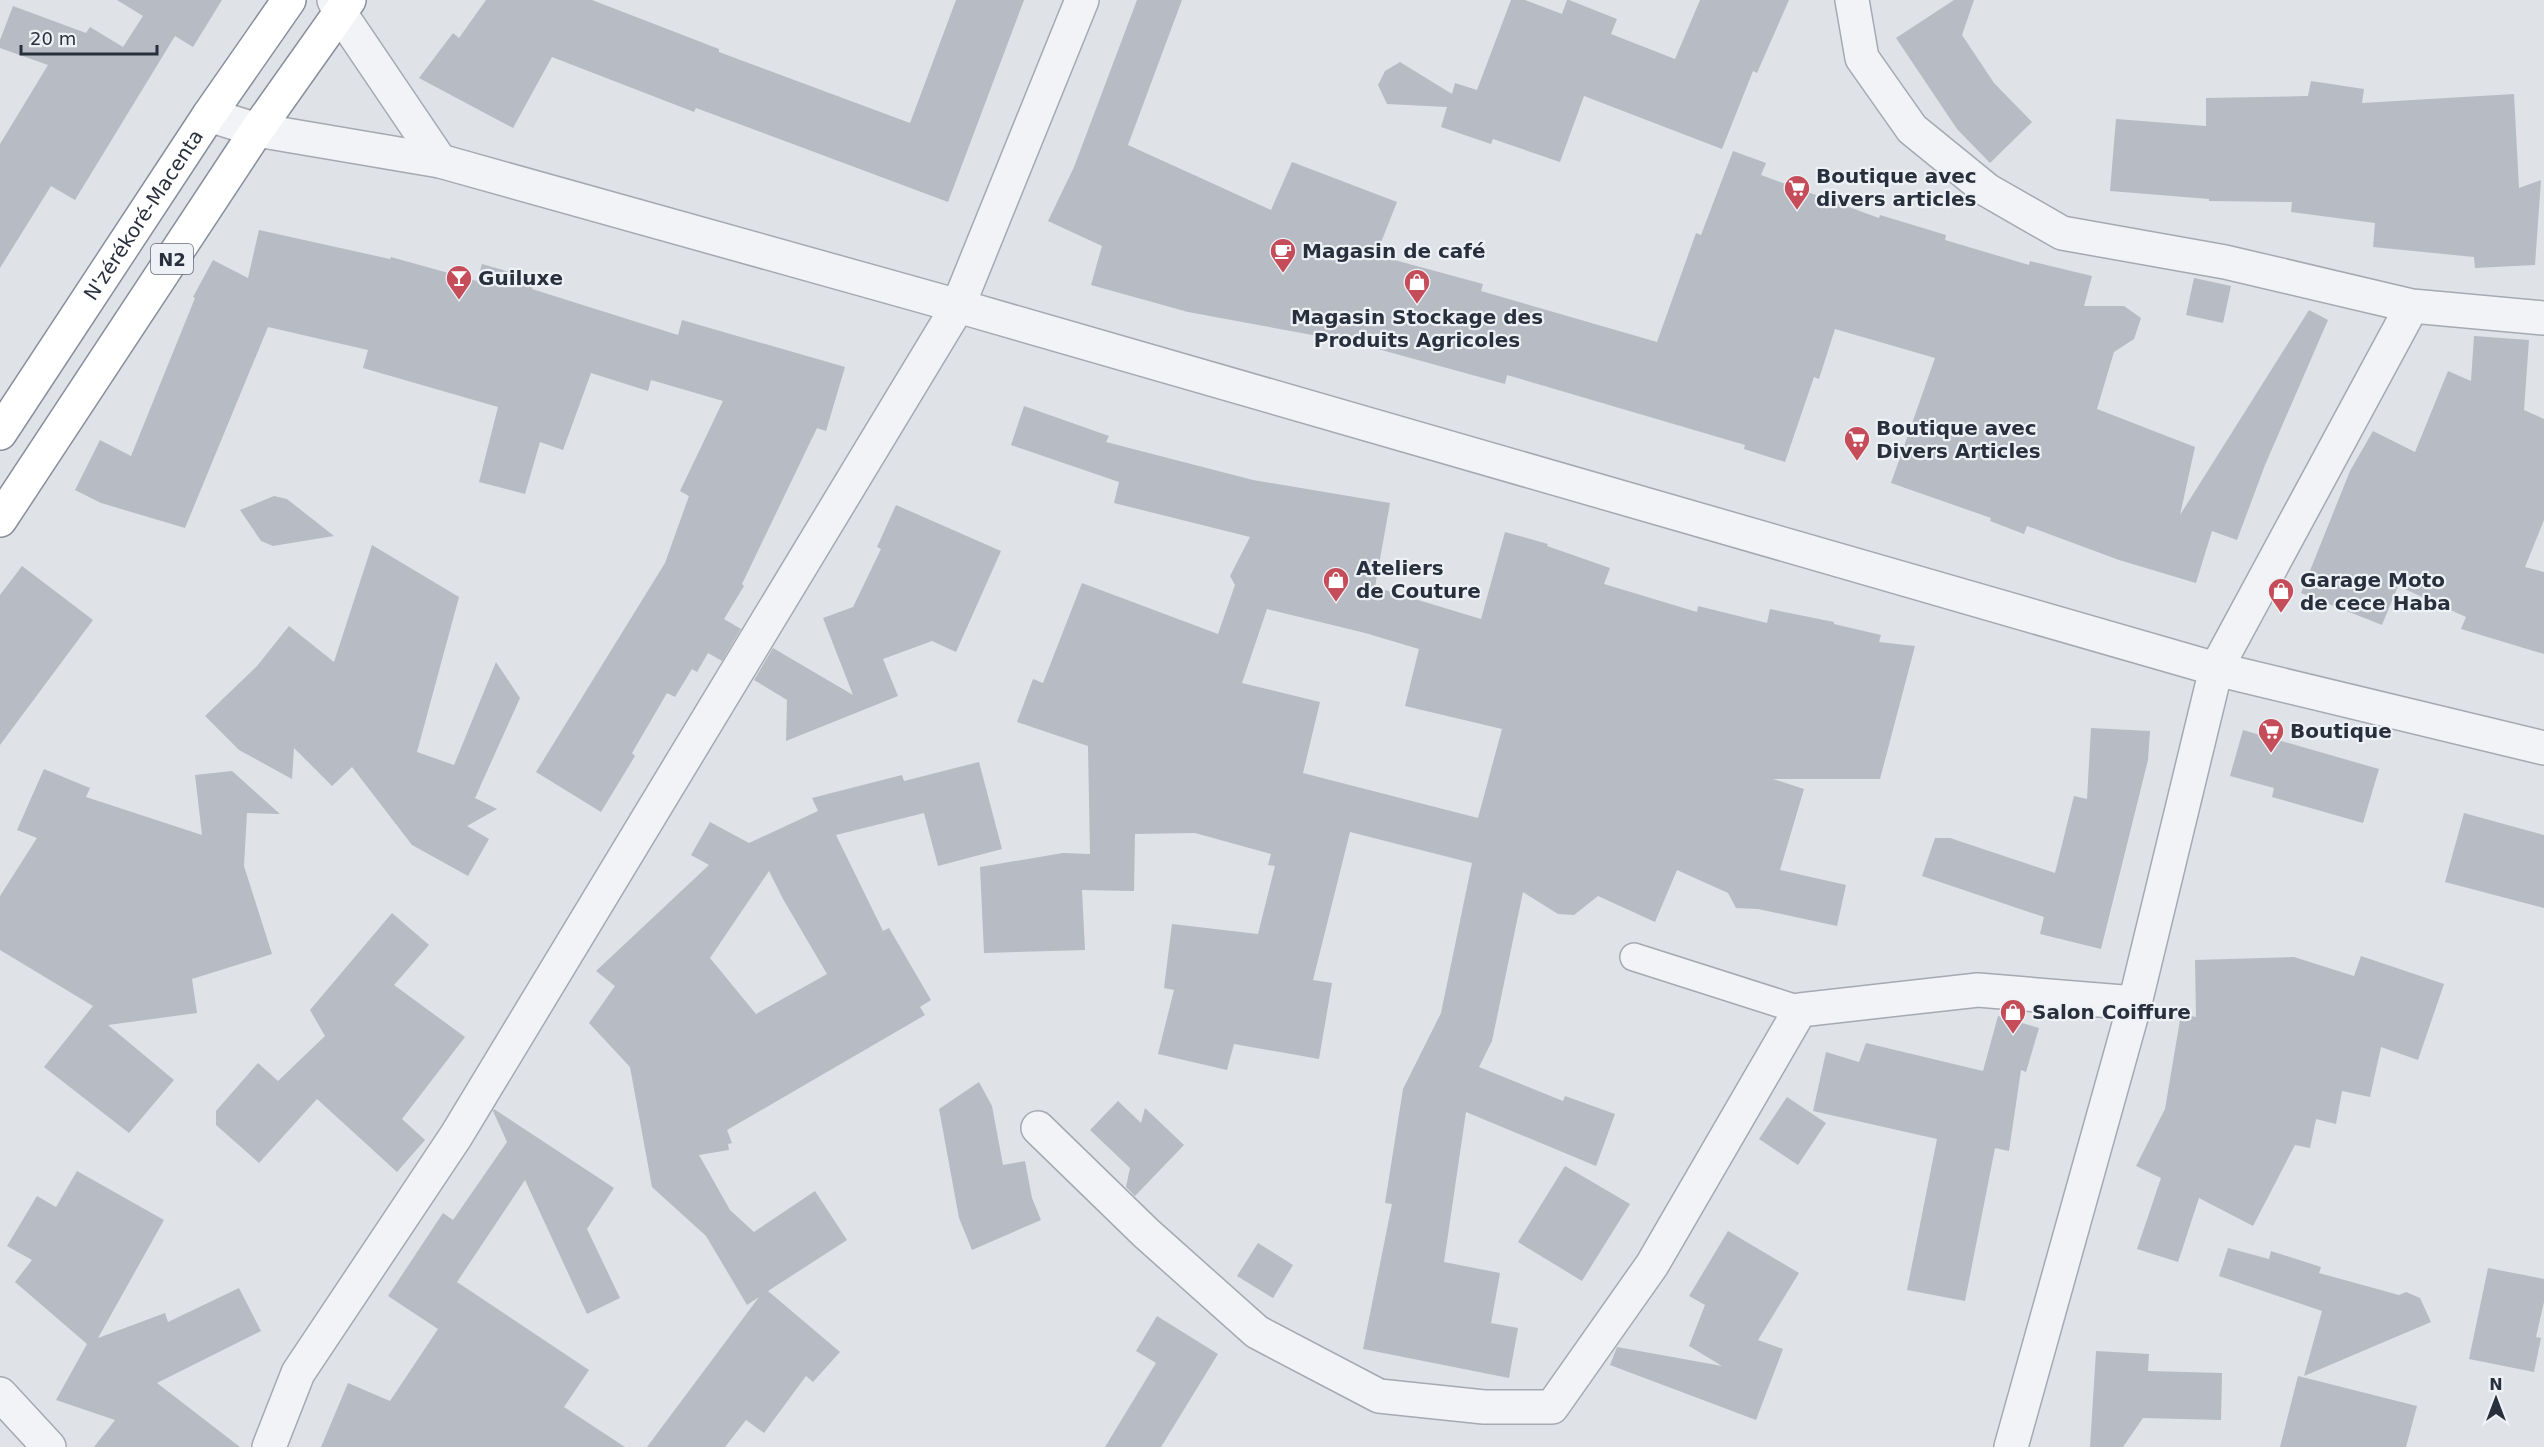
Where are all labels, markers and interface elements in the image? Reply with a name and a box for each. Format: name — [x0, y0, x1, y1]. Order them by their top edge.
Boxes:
scale bar — [21, 18, 158, 56]
text: 20 m — [30, 28, 76, 49]
street label: N'zérékoré-Macenta — [79, 125, 208, 305]
place label: Boutique avec divers articles — [1816, 164, 1977, 211]
supermarket icon: Boutique avec divers articles — [1782, 173, 1812, 211]
cafe icon: Magasin de café — [1268, 236, 1298, 274]
place label: Magasin de café — [1302, 239, 1486, 263]
road number: N2 — [151, 244, 193, 274]
bar icon: Guiluxe — [444, 263, 474, 301]
place label: Guiluxe — [478, 266, 563, 290]
shop icon: Magasin Stockage des Produits Agricoles — [1402, 267, 1432, 305]
place label: Magasin Stockage des Produits Agricoles — [1291, 305, 1543, 352]
place label: Boutique avec Divers Articles — [1876, 416, 2041, 463]
supermarket icon: Boutique avec Divers Articles — [1842, 424, 1872, 462]
place label: Ateliers de Couture — [1356, 556, 1481, 603]
shop icon: Ateliers de Couture — [1321, 565, 1351, 603]
place label: Garage Moto de cece Haba — [2300, 568, 2451, 615]
shop icon: Garage Moto de cece Haba — [2266, 576, 2296, 614]
supermarket icon: Boutique — [2256, 716, 2286, 754]
place label: Boutique — [2290, 719, 2392, 743]
shop icon: Salon Coiffure — [1998, 997, 2028, 1035]
place label: Salon Coiffure — [2032, 1000, 2191, 1024]
north arrow — [2466, 1369, 2526, 1429]
text: N — [2489, 1375, 2503, 1394]

